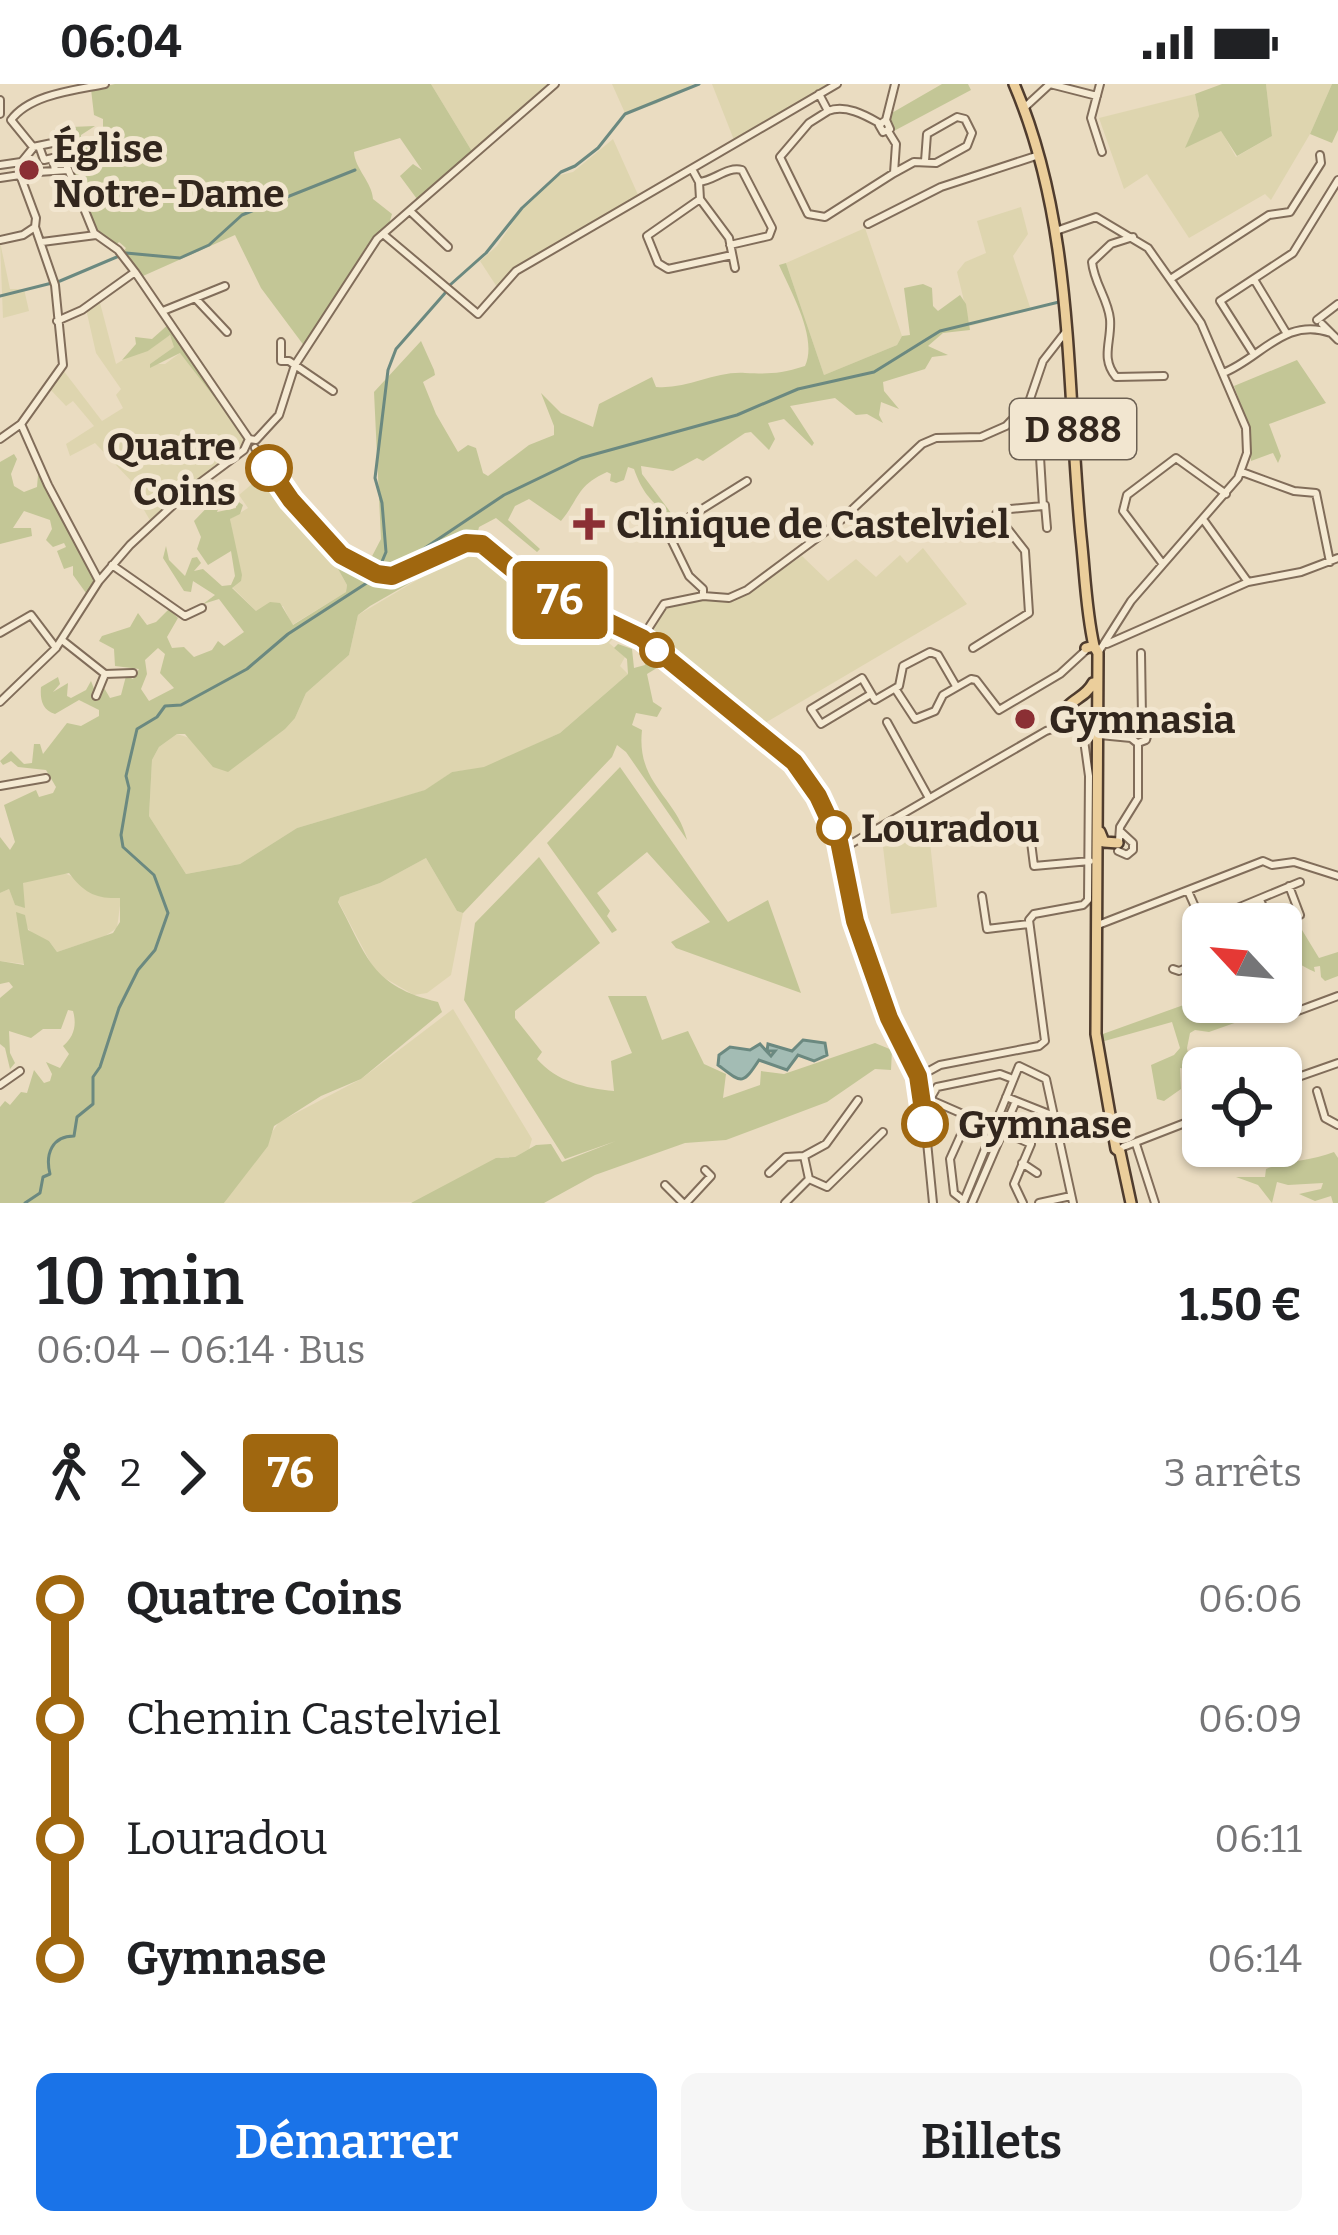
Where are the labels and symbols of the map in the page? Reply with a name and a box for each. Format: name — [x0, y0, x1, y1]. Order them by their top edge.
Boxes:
place label: Église Notre-Dame — [53, 125, 285, 217]
marker: Église Notre-Dame — [16, 157, 42, 183]
road number: D 888 — [1010, 399, 1136, 459]
place label: Quatre Coins — [106, 424, 236, 515]
marker: Quatre Coins — [247, 446, 291, 490]
place label: Clinique de Castelviel — [616, 502, 1010, 548]
marker: Clinique de Castelviel — [573, 508, 605, 540]
line badge: 76 — [506, 561, 614, 639]
unlabelled marker — [641, 634, 673, 666]
place label: Gymnasia — [1049, 697, 1236, 743]
marker: Gymnasia — [1012, 706, 1038, 732]
place label: Louradou — [861, 806, 1039, 852]
marker: Louradou — [818, 812, 850, 844]
north arrow — [1182, 903, 1302, 1023]
marker: Gymnase — [903, 1102, 947, 1146]
place label: Gymnase — [958, 1102, 1132, 1148]

